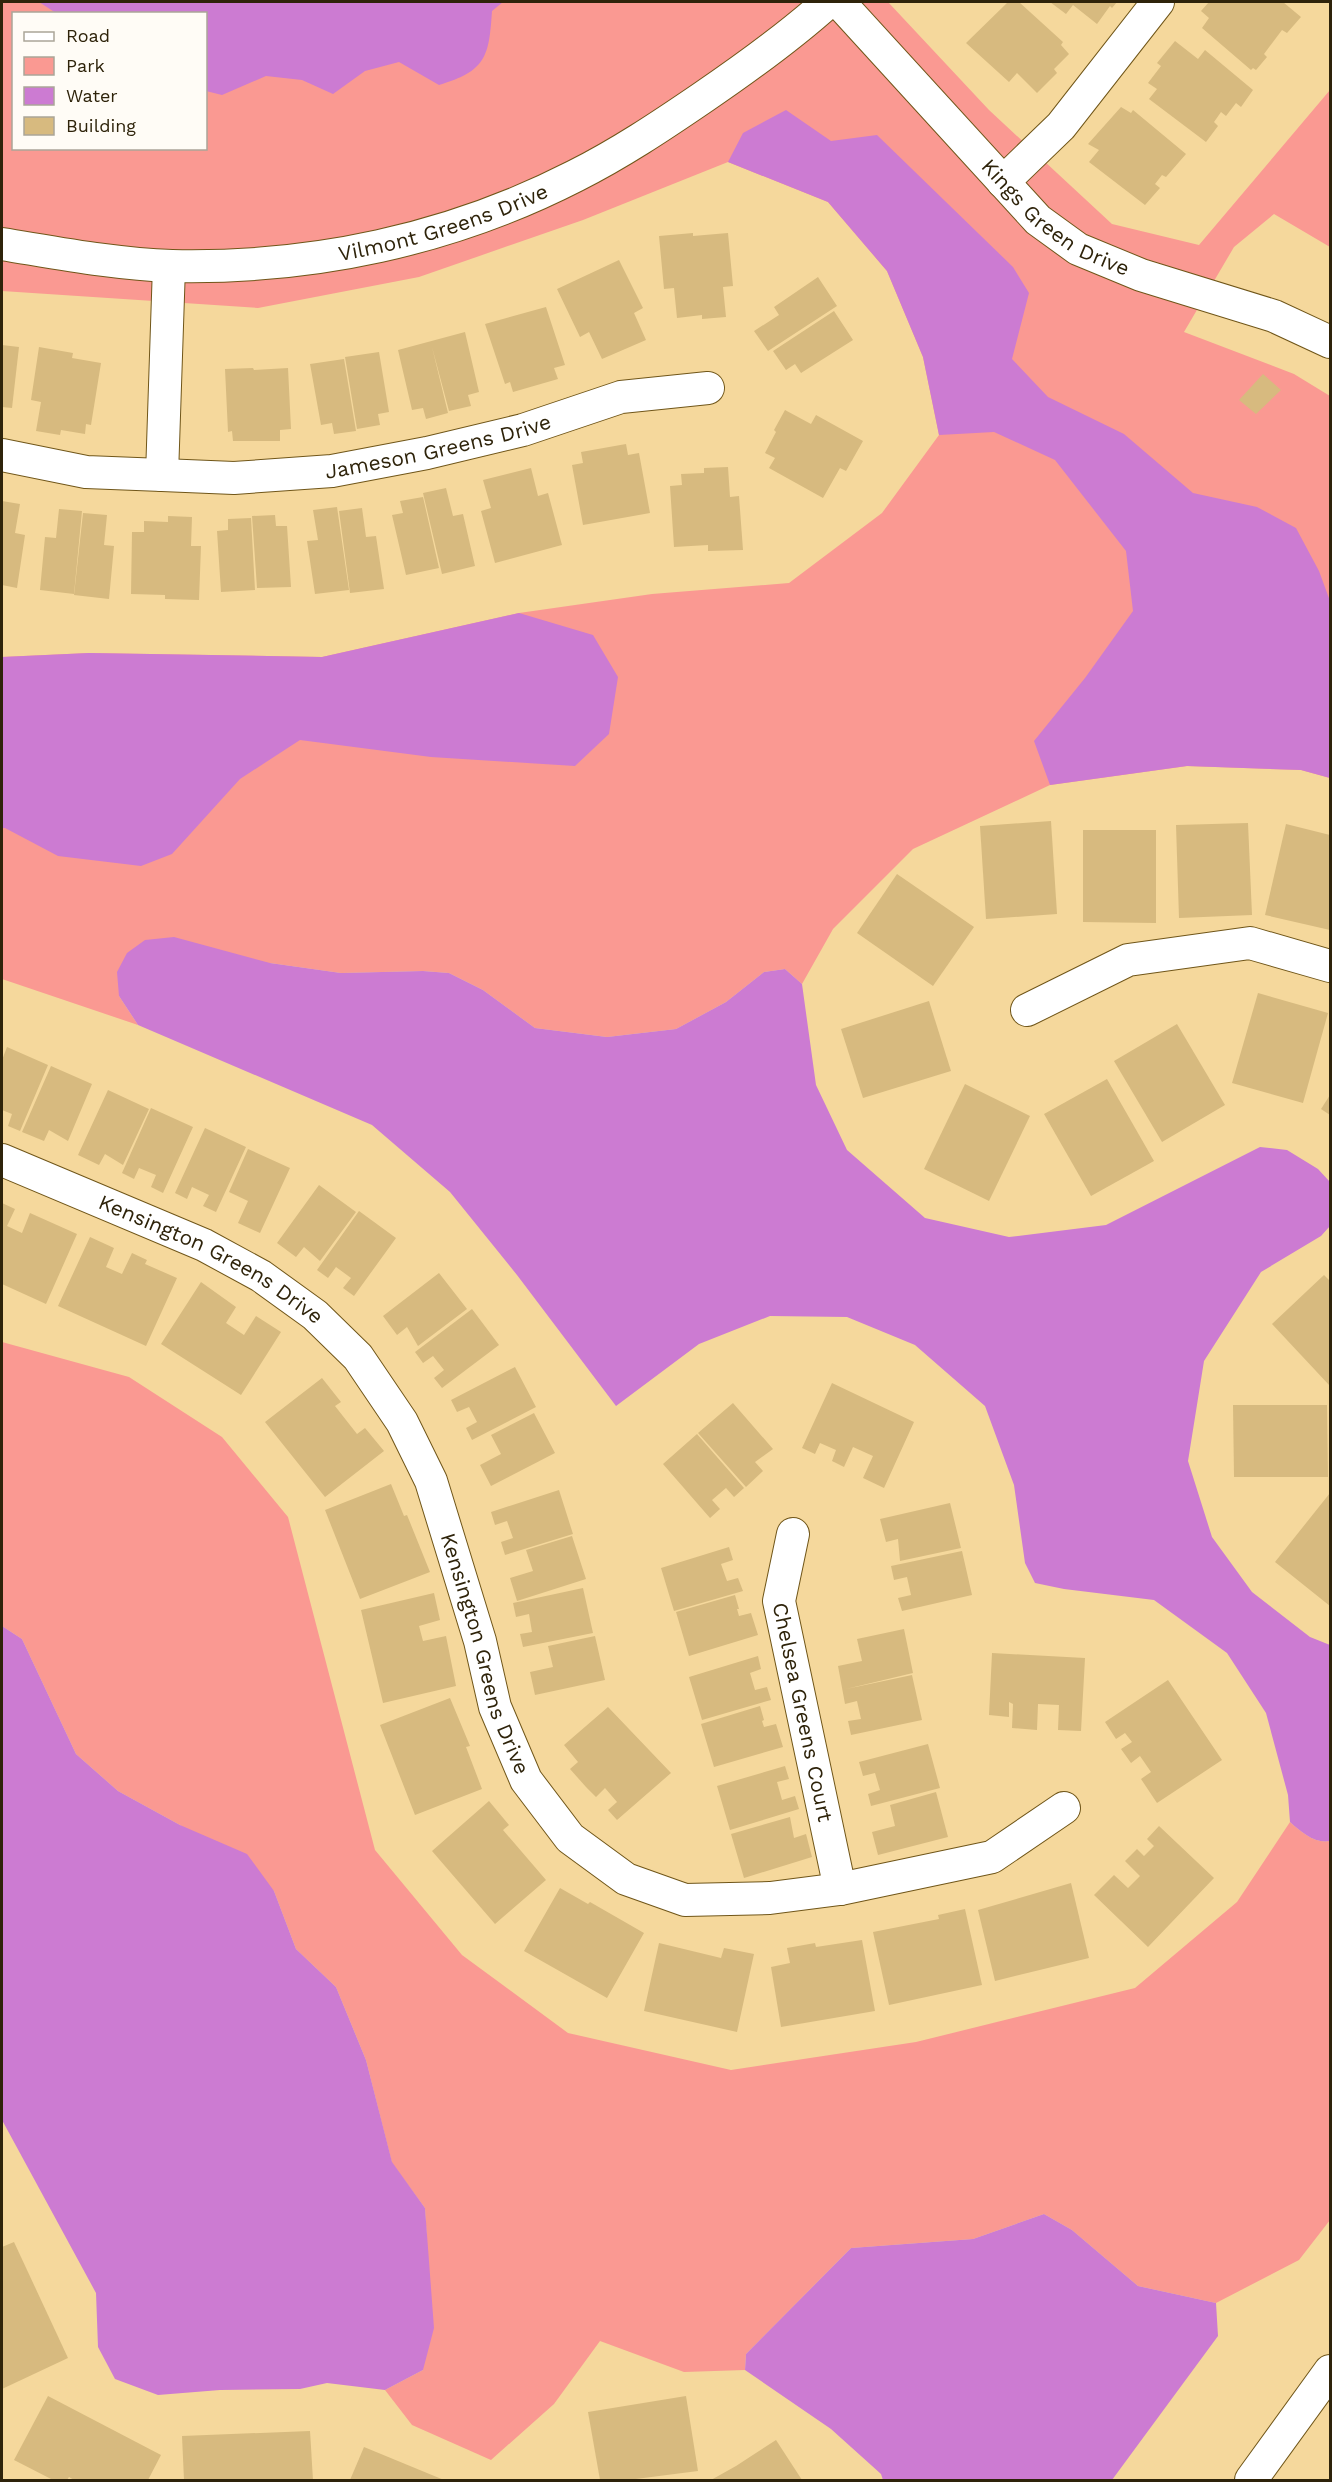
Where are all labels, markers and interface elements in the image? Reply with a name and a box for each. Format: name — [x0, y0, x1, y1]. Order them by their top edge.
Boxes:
legend — [12, 12, 207, 150]
text: Road — [66, 25, 110, 46]
text: Park — [66, 55, 105, 76]
text: Water — [66, 85, 118, 106]
text: Building — [66, 115, 136, 136]
street label: Kings Green Drive — [976, 154, 1133, 281]
street label: Vilmont Greens Drive — [336, 178, 552, 266]
street label: Jameson Greens Drive — [325, 408, 554, 483]
street label: Kensington Greens Drive — [95, 1189, 329, 1329]
street label: Kensington Greens Drive — [436, 1530, 535, 1778]
street label: Chelsea Greens Court — [768, 1600, 838, 1824]

